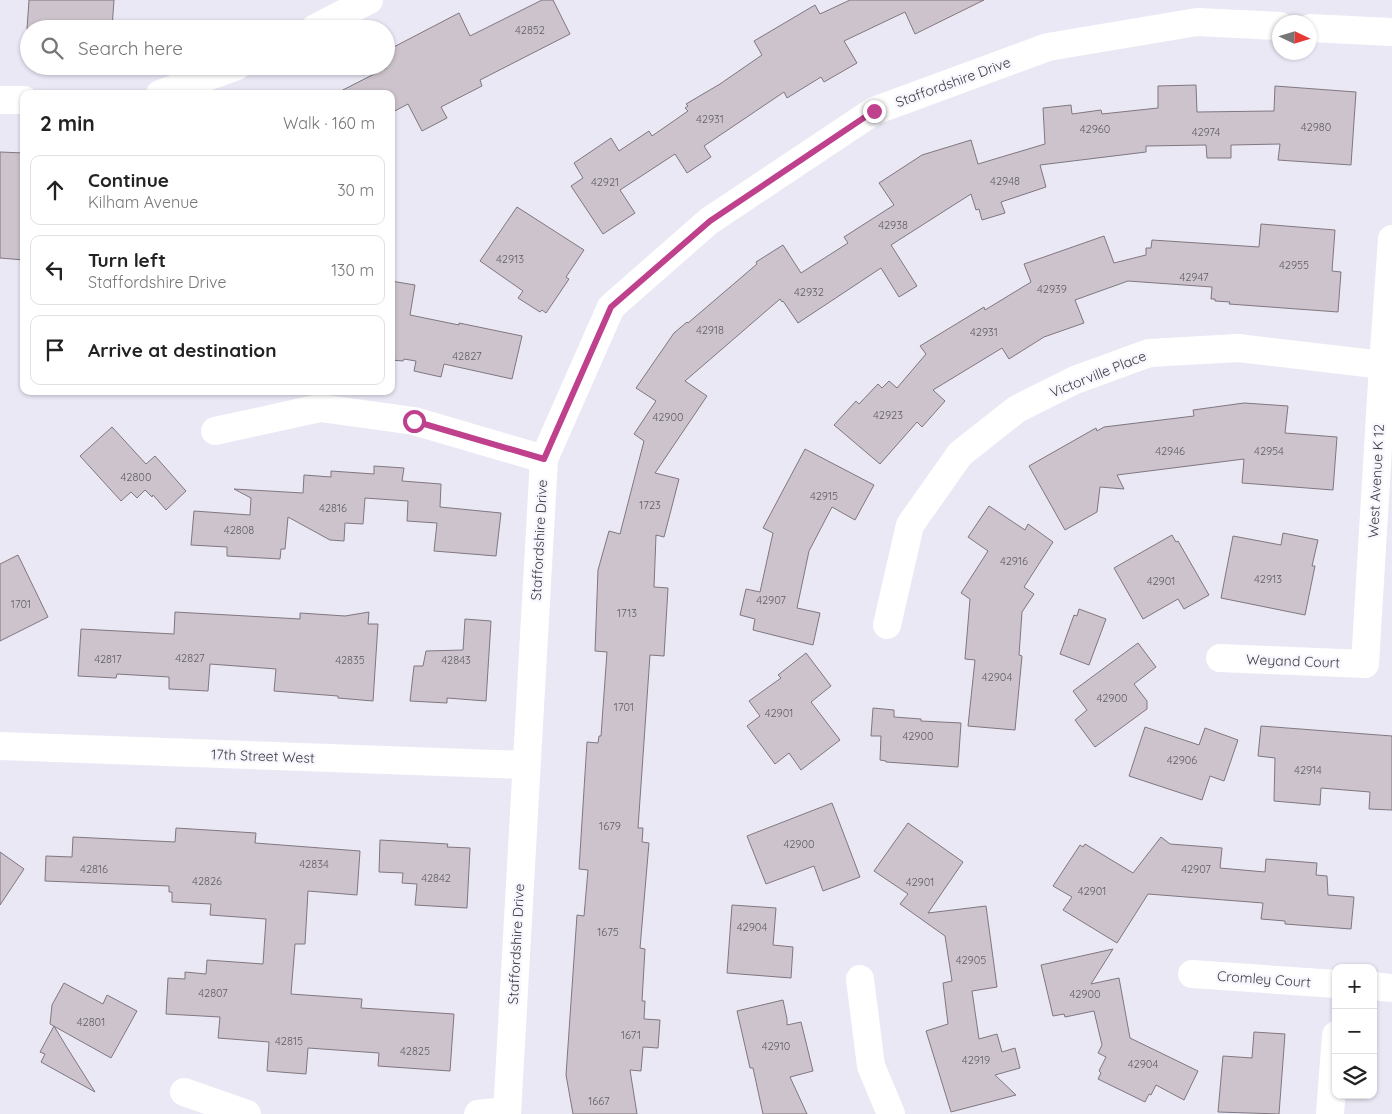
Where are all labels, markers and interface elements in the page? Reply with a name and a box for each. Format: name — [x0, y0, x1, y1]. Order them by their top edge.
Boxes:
north arrow — [1272, 15, 1317, 60]
search box — [20, 20, 395, 75]
house number: 42852 — [515, 23, 545, 37]
icon: search — [38, 34, 66, 62]
text: Search here — [78, 36, 183, 60]
street label: Staffordshire Drive — [893, 53, 1013, 111]
route end — [863, 100, 886, 123]
text: 2 min — [40, 110, 95, 136]
house number: 42931 — [696, 112, 724, 126]
text: Walk · 160 m — [283, 113, 375, 133]
house number: 42980 — [1301, 120, 1331, 134]
house number: 42960 — [1080, 122, 1110, 136]
house number: 42974 — [1192, 125, 1221, 139]
text: Continue — [88, 168, 169, 192]
house number: 42948 — [990, 174, 1020, 188]
house number: 42921 — [591, 175, 619, 189]
icon: ahead — [41, 176, 69, 204]
text: 30 m — [337, 180, 374, 200]
text: Kilham Avenue — [88, 192, 198, 212]
house number: 42938 — [878, 218, 908, 232]
text: Turn left — [88, 248, 166, 272]
house number: 42913 — [496, 252, 524, 266]
icon: left — [41, 256, 69, 284]
house number: 42955 — [1279, 258, 1309, 272]
text: 130 m — [331, 260, 374, 280]
house number: 42947 — [1179, 270, 1209, 284]
text: Staffordshire Drive — [88, 272, 227, 292]
house number: 42939 — [1037, 282, 1067, 296]
house number: 42932 — [794, 285, 824, 299]
house number: 42918 — [696, 323, 724, 337]
house number: 42931 — [970, 325, 998, 339]
icon: arrive — [41, 336, 69, 364]
text: Arrive at destination — [88, 338, 277, 362]
street label: Victorville Place — [1047, 346, 1149, 402]
house number: 42827 — [452, 349, 482, 363]
house number: 42923 — [873, 408, 903, 422]
route start — [403, 410, 426, 433]
house number: 42900 — [652, 410, 684, 424]
street label: West Avenue K 12 — [1364, 423, 1388, 539]
house number: 42946 — [1155, 444, 1185, 458]
house number: 42954 — [1254, 444, 1284, 458]
house number: 42800 — [121, 470, 151, 484]
street label: Staffordshire Drive — [527, 479, 551, 601]
house number: 42915 — [810, 489, 838, 503]
house number: 1723 — [639, 498, 661, 512]
house number: 42816 — [319, 501, 347, 515]
house number: 42808 — [224, 523, 254, 537]
house number: 42916 — [1000, 554, 1028, 568]
house number: 42913 — [1254, 572, 1282, 586]
house number: 42901 — [1147, 574, 1175, 588]
house number: 42907 — [756, 593, 786, 607]
house number: 1701 — [11, 597, 31, 611]
house number: 1713 — [617, 606, 637, 620]
street label: Weyand Court — [1246, 650, 1340, 672]
house number: 42827 — [175, 651, 205, 665]
house number: 42817 — [94, 652, 122, 666]
house number: 42835 — [335, 653, 365, 667]
house number: 42843 — [441, 653, 471, 667]
house number: 42904 — [982, 670, 1012, 684]
house number: 42900 — [1096, 691, 1128, 705]
house number: 1701 — [614, 700, 634, 714]
house number: 42901 — [765, 706, 793, 720]
house number: 42900 — [902, 729, 934, 743]
street label: 17th Street West — [211, 745, 315, 767]
house number: 42906 — [1167, 753, 1197, 767]
house number: 42914 — [1294, 763, 1322, 777]
house number: 1679 — [599, 819, 621, 833]
house number: 42900 — [783, 837, 815, 851]
house number: 42834 — [299, 857, 329, 871]
house number: 42816 — [80, 862, 108, 876]
house number: 42907 — [1181, 862, 1211, 876]
house number: 42842 — [421, 871, 451, 885]
house number: 42826 — [192, 874, 222, 888]
house number: 42901 — [906, 875, 934, 889]
street label: Staffordshire Drive — [504, 883, 528, 1005]
house number: 42901 — [1078, 884, 1106, 898]
house number: 42904 — [737, 920, 767, 934]
house number: 1675 — [597, 925, 619, 939]
house number: 42905 — [956, 953, 986, 967]
map controls — [1332, 964, 1377, 1099]
button: + — [1332, 964, 1377, 1009]
street label: Cromley Court — [1217, 967, 1312, 991]
house number: 42807 — [198, 986, 228, 1000]
house number: 42900 — [1069, 987, 1101, 1001]
button: − — [1332, 1009, 1377, 1054]
house number: 42801 — [77, 1015, 105, 1029]
house number: 1671 — [621, 1028, 641, 1042]
house number: 42815 — [275, 1034, 303, 1048]
house number: 42910 — [762, 1039, 790, 1053]
house number: 42825 — [400, 1044, 430, 1058]
house number: 42919 — [962, 1053, 990, 1067]
button: layers — [1332, 1054, 1377, 1099]
house number: 42904 — [1128, 1057, 1158, 1071]
house number: 1667 — [588, 1094, 610, 1108]

